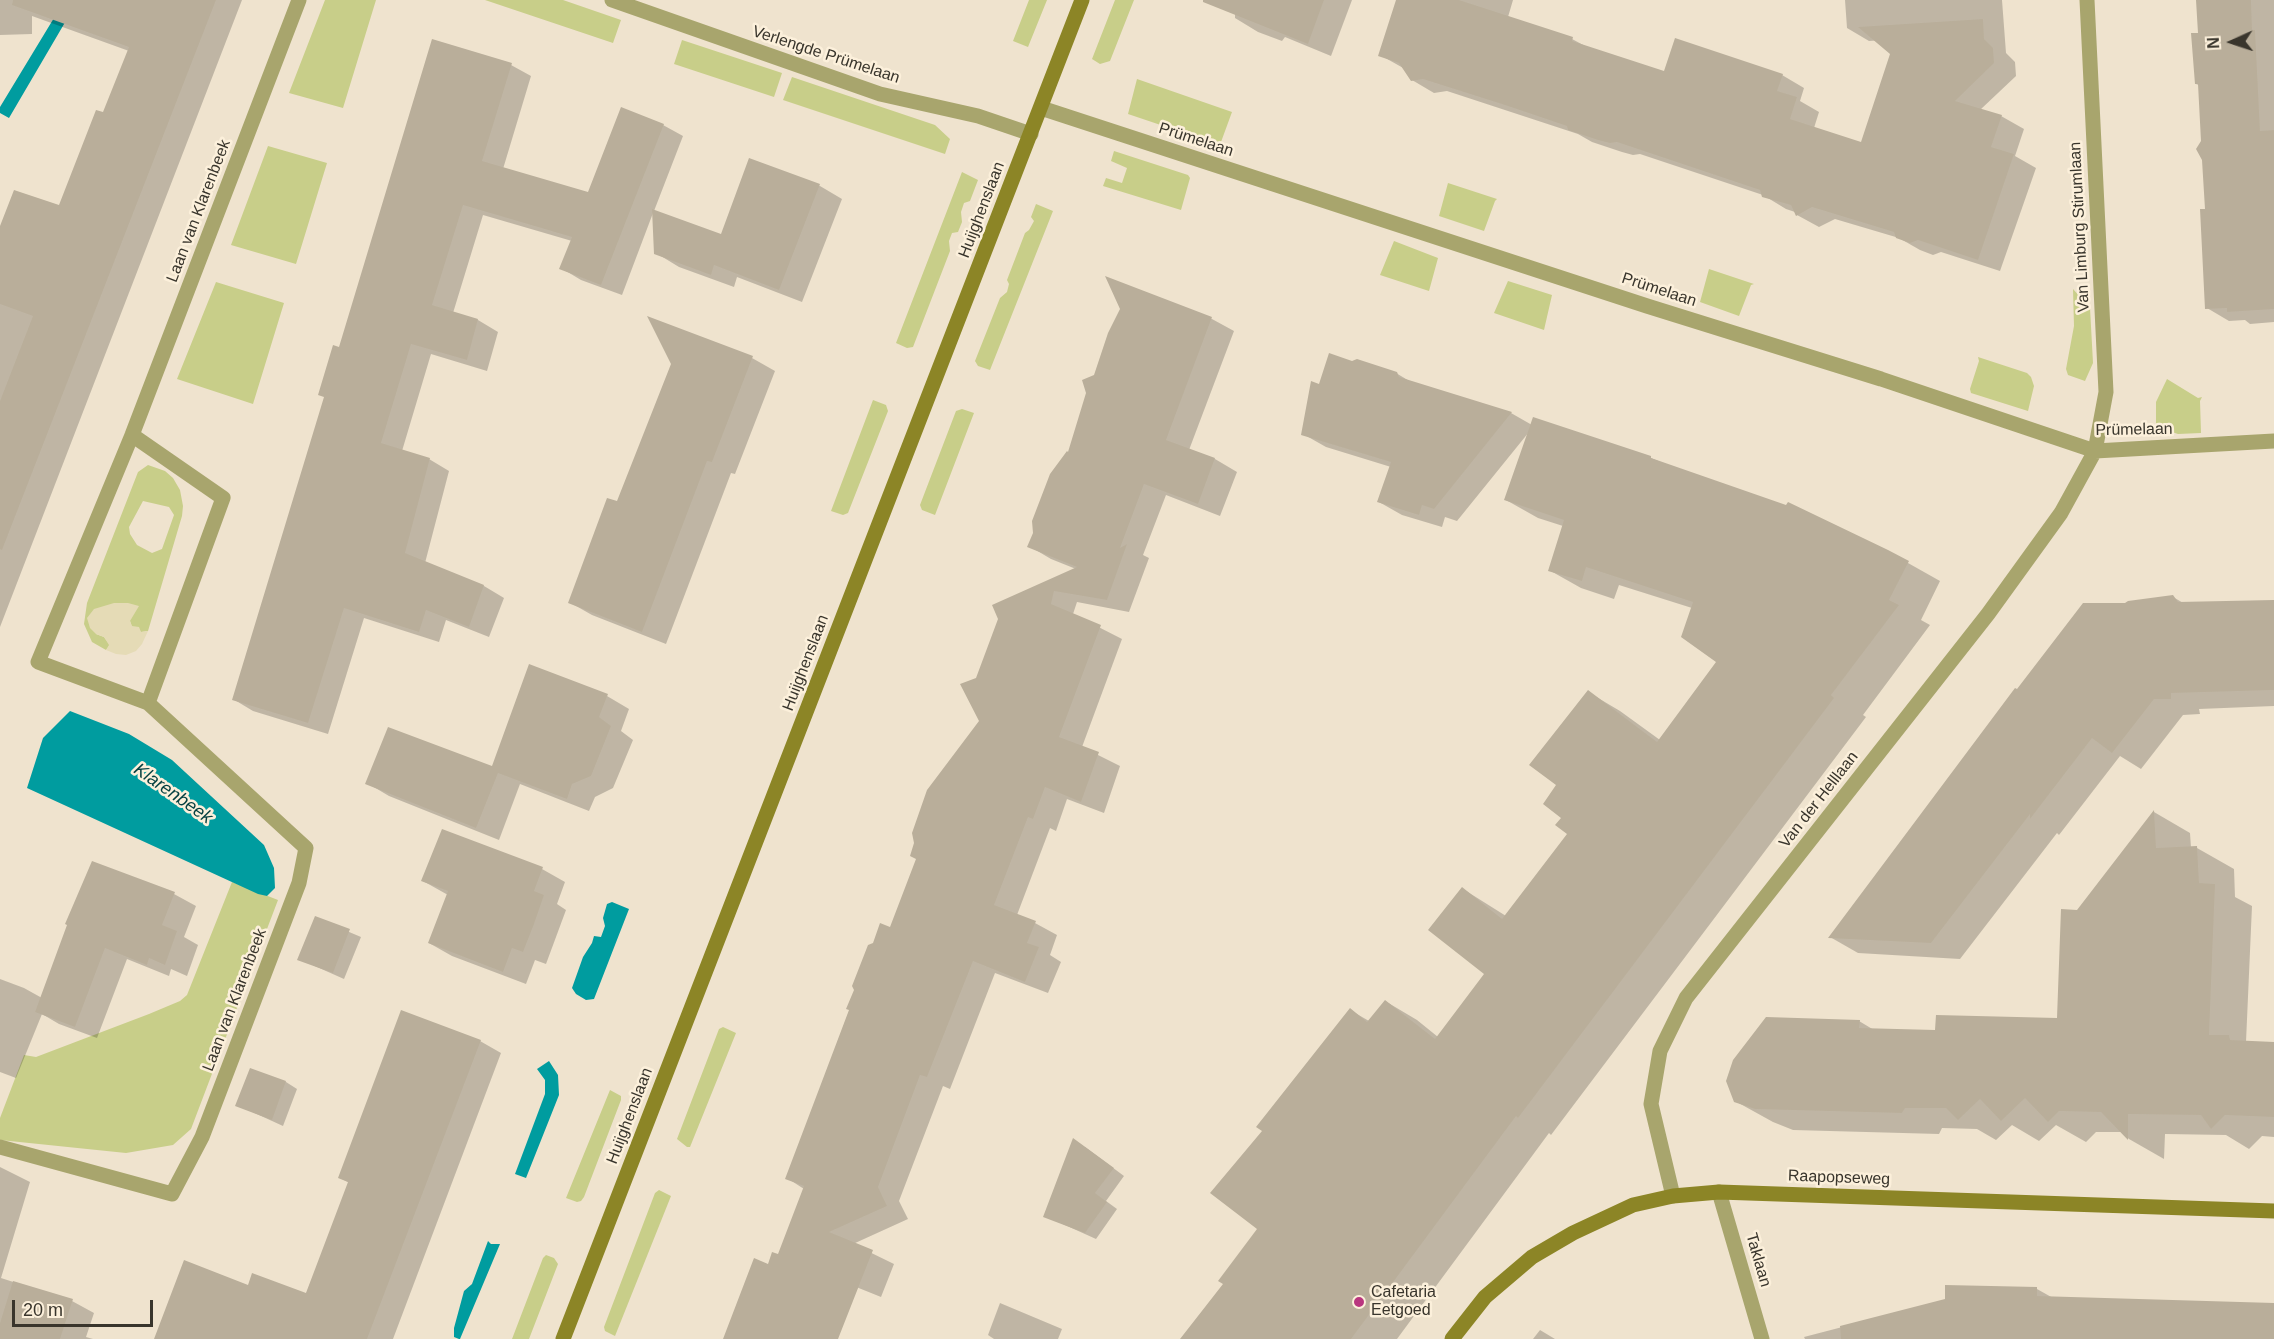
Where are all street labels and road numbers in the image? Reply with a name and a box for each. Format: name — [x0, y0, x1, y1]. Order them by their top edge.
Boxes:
street label: Verlengde Prümelaan — [750, 22, 902, 88]
street label: Prümelaan — [1156, 119, 1236, 161]
street label: Laan van Klarenbeek — [163, 137, 235, 285]
street label: Van Limburg Stirumlaan — [2066, 141, 2094, 313]
street label: Huijghenslaan — [955, 159, 1009, 261]
street label: Prümelaan — [1619, 269, 1699, 311]
street label: Prümelaan — [2095, 420, 2173, 440]
street label: Huijghenslaan — [779, 612, 833, 714]
street label: Van der Helllaan — [1775, 748, 1863, 852]
street label: Laan van Klarenbeek — [199, 926, 271, 1074]
street label: Huijghenslaan — [603, 1065, 657, 1167]
street label: Raapopseweg — [1788, 1167, 1890, 1189]
street label: Taklaan — [1741, 1231, 1775, 1289]

